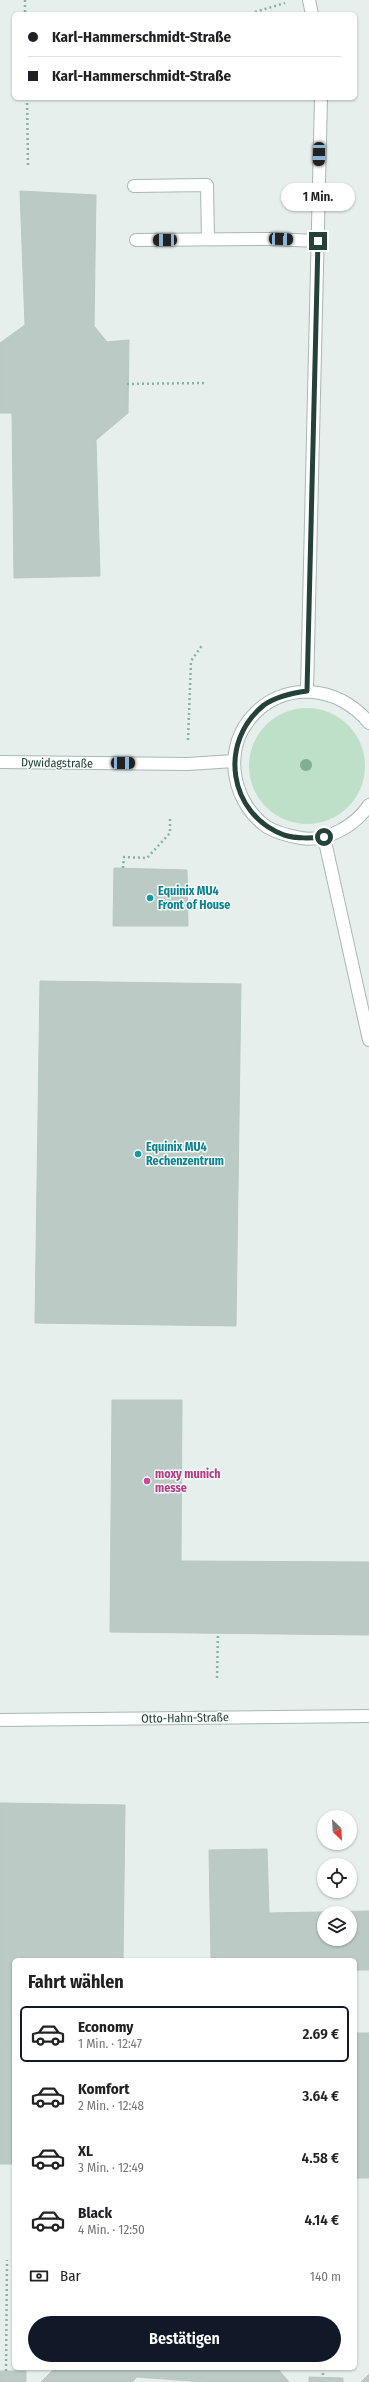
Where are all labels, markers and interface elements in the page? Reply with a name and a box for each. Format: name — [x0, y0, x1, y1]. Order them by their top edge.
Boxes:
text: Karl-Hammerschmidt-Straße — [52, 28, 231, 46]
text: Karl-Hammerschmidt-Straße — [52, 67, 231, 85]
car — [313, 142, 325, 166]
callout: 1 Min. — [281, 183, 355, 211]
text: 1 Min. — [303, 189, 333, 204]
route end — [309, 232, 327, 250]
car — [269, 233, 293, 245]
car — [153, 234, 177, 246]
street label: Dywidagstraße — [21, 755, 93, 771]
car — [111, 757, 135, 769]
route start — [315, 828, 333, 846]
place label: Equinix MU4 Front of House — [158, 884, 230, 912]
marker: Equinix MU4 Front of House — [145, 893, 155, 903]
place label: Equinix MU4 Rechenzentrum — [146, 1140, 224, 1168]
marker: Equinix MU4 Rechenzentrum — [133, 1149, 143, 1159]
place label: moxy munich messe — [155, 1467, 221, 1495]
marker: moxy munich messe — [142, 1476, 152, 1486]
street label: Otto-Hahn-Straße — [141, 1710, 229, 1726]
north arrow — [317, 1810, 357, 1850]
map controls — [317, 1810, 357, 1946]
button: locate — [317, 1858, 357, 1898]
button: layers — [317, 1906, 357, 1946]
text: Fahrt wählen — [28, 1971, 124, 1993]
icon: car — [30, 2016, 66, 2052]
text: Economy — [78, 2018, 133, 2036]
text: 2.69 € — [302, 2025, 339, 2043]
text: 1 Min. · 12:47 — [78, 2036, 142, 2051]
icon: car — [30, 2078, 66, 2114]
text: Komfort — [78, 2080, 129, 2098]
text: 3.64 € — [302, 2087, 339, 2105]
text: 2 Min. · 12:48 — [78, 2098, 144, 2113]
icon: car — [30, 2140, 66, 2176]
text: XL — [78, 2142, 93, 2160]
text: 4.58 € — [302, 2149, 339, 2167]
text: 3 Min. · 12:49 — [78, 2160, 144, 2175]
icon: car — [30, 2202, 66, 2238]
text: Black — [78, 2204, 112, 2222]
text: 4.14 € — [304, 2211, 339, 2229]
text: 4 Min. · 12:50 — [78, 2222, 145, 2237]
icon: cash — [28, 2265, 50, 2287]
text: Bar — [60, 2267, 81, 2285]
text: 140 m — [310, 2269, 341, 2284]
button: Bestätigen — [28, 2316, 341, 2362]

